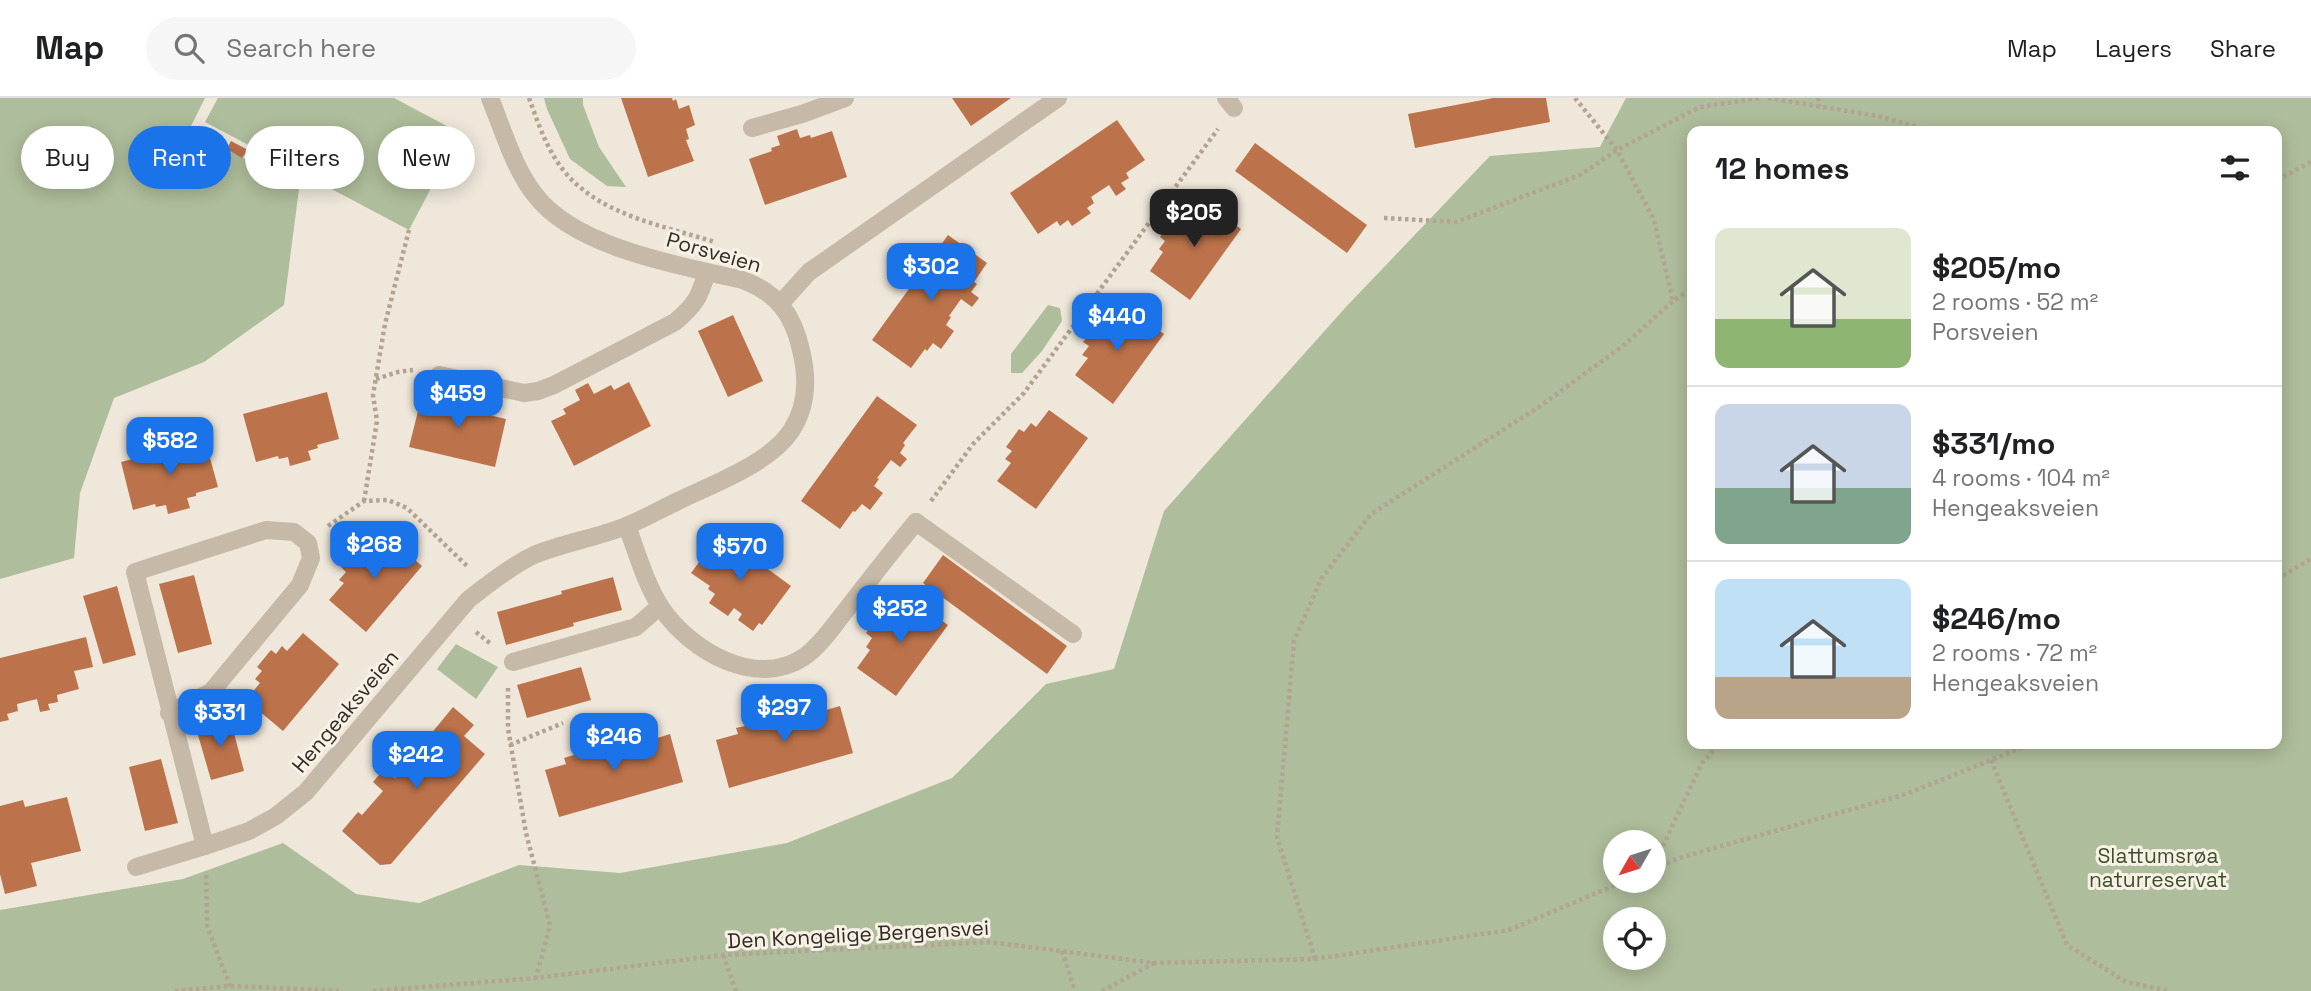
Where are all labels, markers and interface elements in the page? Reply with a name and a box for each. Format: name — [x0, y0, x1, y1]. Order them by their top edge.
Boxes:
search box — [146, 17, 636, 80]
text: Map — [35, 27, 104, 69]
icon: search — [170, 29, 208, 67]
text: Search here — [226, 31, 376, 65]
text: Map — [2007, 33, 2057, 64]
text: Layers — [2095, 33, 2172, 64]
text: Share — [2210, 33, 2276, 64]
chip: Buy — [21, 126, 114, 189]
chip: Rent — [128, 126, 231, 189]
chip: Filters — [245, 126, 364, 189]
chip: New — [378, 126, 475, 189]
text: 12 homes — [1715, 149, 1850, 188]
icon: filters — [2216, 149, 2254, 187]
pin: $205 — [1153, 190, 1235, 249]
text: $205 — [1166, 197, 1222, 227]
street label: Porsveien — [663, 226, 765, 278]
pin: $302 — [890, 244, 972, 303]
text: $205/mo — [1932, 248, 2061, 287]
text: $302 — [903, 251, 959, 281]
icon: home — [1771, 256, 1855, 340]
text: 2 rooms · 52 m² — [1932, 287, 2098, 317]
pin: $440 — [1076, 294, 1158, 353]
text: $440 — [1088, 301, 1146, 331]
text: Porsveien — [1932, 317, 2039, 347]
pin: $459 — [417, 370, 499, 430]
text: $459 — [430, 378, 486, 408]
pin: $582 — [129, 418, 211, 477]
text: $331/mo — [1932, 424, 2055, 463]
text: $582 — [142, 425, 198, 455]
icon: home — [1771, 432, 1855, 516]
text: 4 rooms · 104 m² — [1932, 463, 2110, 493]
text: Hengeaksveien — [1932, 493, 2099, 523]
pin: $268 — [333, 522, 415, 581]
pin: $570 — [699, 524, 781, 583]
text: $268 — [346, 529, 402, 559]
text: $570 — [712, 531, 768, 561]
pin: $252 — [859, 586, 941, 645]
text: $252 — [873, 593, 927, 623]
text: $246/mo — [1932, 599, 2061, 638]
icon: home — [1771, 607, 1855, 691]
text: 2 rooms · 72 m² — [1932, 638, 2097, 668]
street label: Hengeaksveien — [286, 644, 404, 778]
text: Hengeaksveien — [1932, 668, 2099, 698]
pin: $297 — [743, 684, 825, 744]
pin: $331 — [179, 690, 261, 749]
text: $297 — [757, 692, 811, 722]
text: $331 — [194, 697, 246, 727]
pin: $246 — [573, 714, 655, 773]
text: $246 — [586, 721, 642, 751]
pin: $242 — [375, 732, 457, 791]
text: $242 — [388, 739, 444, 769]
north arrow — [1603, 830, 1666, 892]
map controls — [1603, 830, 1666, 970]
park label: Slattumsrøa naturreservat — [2089, 842, 2227, 893]
button: locate — [1603, 907, 1666, 970]
street label: Den Kongelige Bergensvei — [726, 914, 990, 954]

